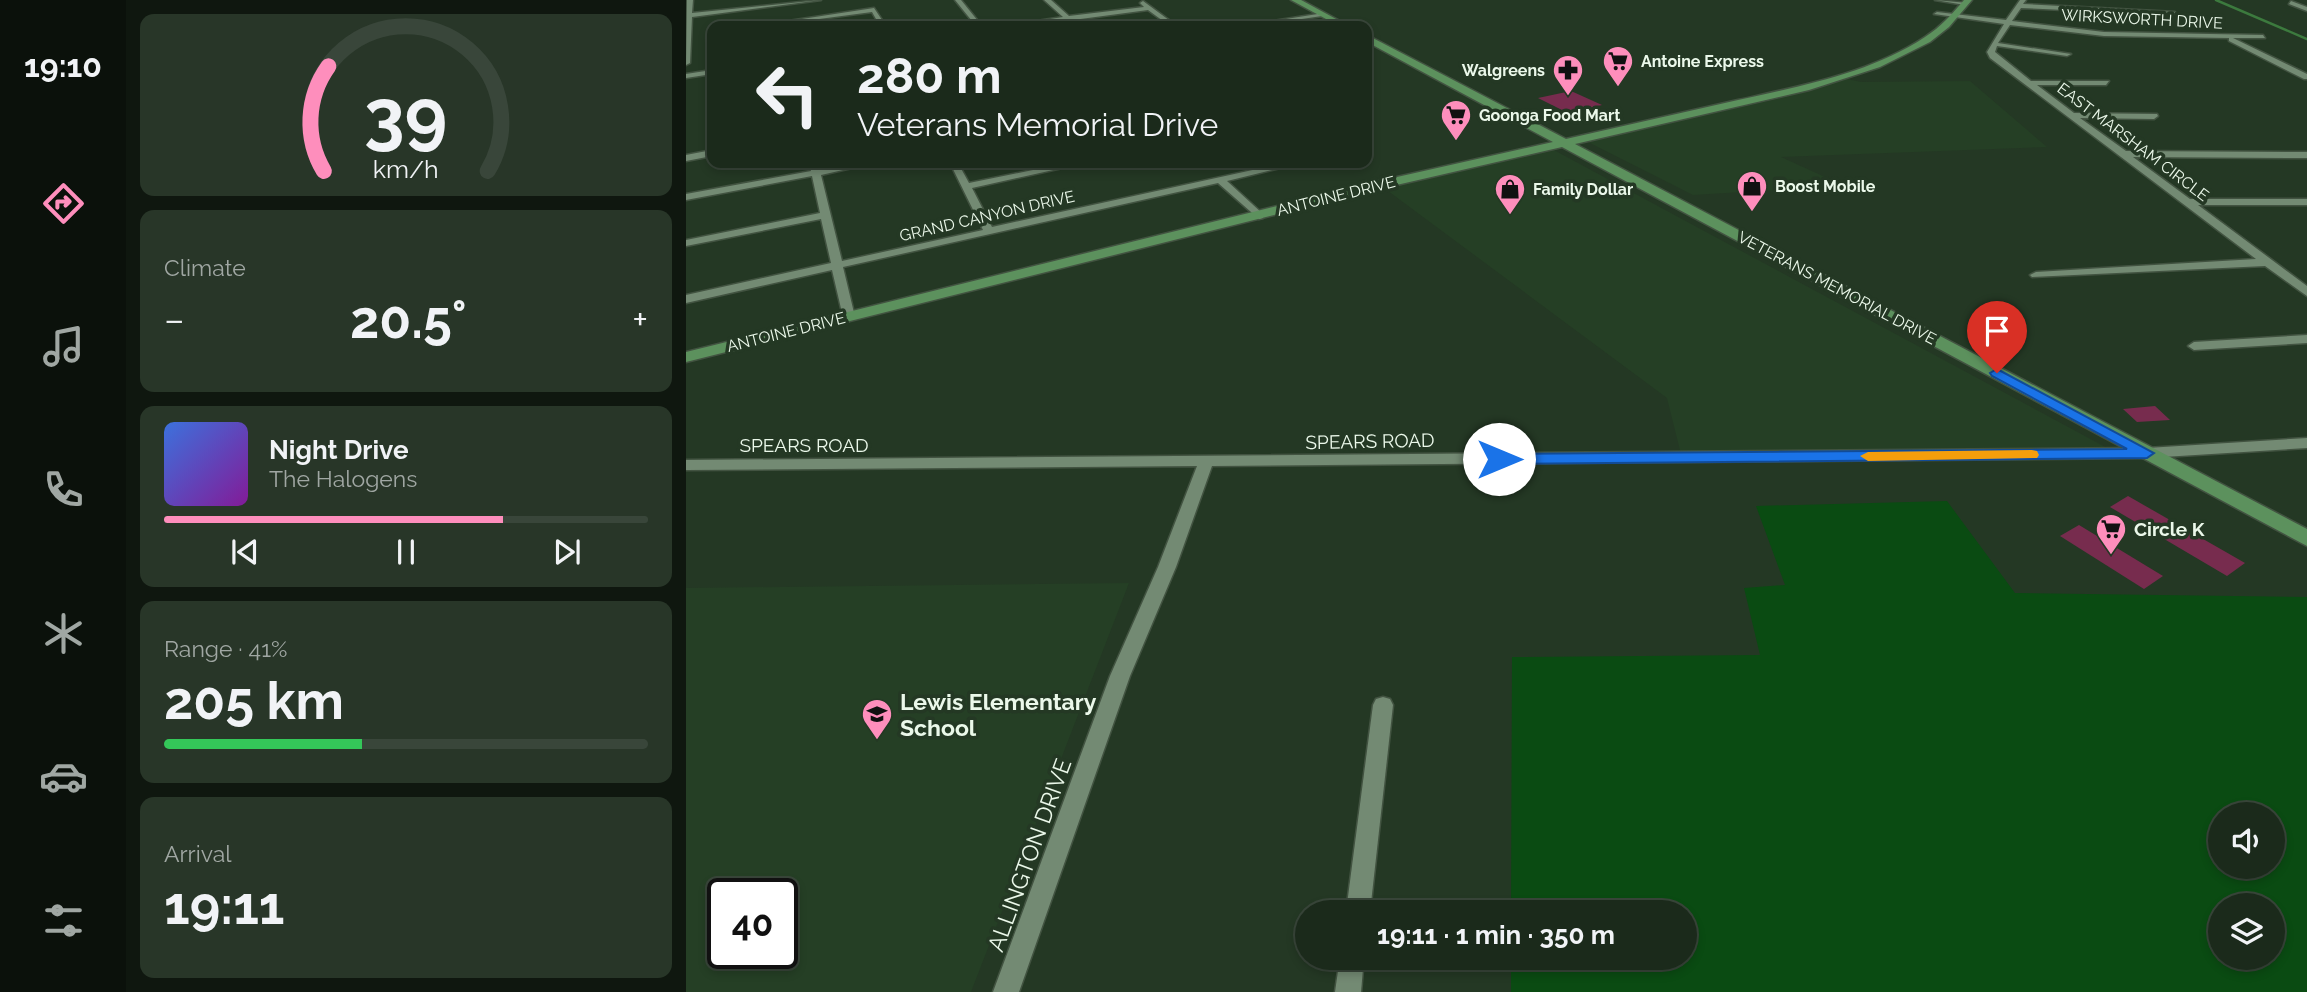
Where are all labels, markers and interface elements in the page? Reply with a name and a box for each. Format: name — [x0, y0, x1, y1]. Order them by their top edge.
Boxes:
street label: WIRKSWORTH DRIVE — [2061, 5, 2223, 33]
supermarket icon: Antoine Express — [1601, 44, 1635, 88]
text: 19:10 — [24, 47, 102, 84]
text: 280 m — [857, 47, 1002, 104]
icon: left — [742, 49, 833, 140]
place label: Antoine Express — [1641, 52, 1764, 71]
pharmacy icon: Walgreens — [1551, 53, 1585, 97]
place label: Walgreens — [1462, 61, 1545, 80]
text: 39 — [364, 73, 448, 158]
street label: EAST MARSHAM CIRCLE — [2054, 79, 2213, 205]
supermarket icon: Goonga Food Mart — [1439, 98, 1473, 142]
text: Veterans Memorial Drive — [857, 106, 1218, 143]
place label: Goonga Food Mart — [1479, 106, 1620, 125]
text: km/h — [373, 154, 439, 184]
shop icon: Boost Mobile — [1735, 169, 1769, 213]
street label: ANTOINE DRIVE — [1275, 172, 1397, 220]
shop icon: Family Dollar — [1493, 172, 1527, 216]
place label: Boost Mobile — [1775, 177, 1876, 196]
icon: directions — [39, 179, 88, 228]
place label: Family Dollar — [1533, 180, 1633, 199]
street label: GRAND CANYON DRIVE — [898, 187, 1077, 245]
street label: VETERANS MEMORIAL DRIVE — [1735, 228, 1940, 349]
text: Climate — [164, 254, 246, 281]
text: 20.5° — [350, 289, 467, 350]
text: − — [164, 297, 184, 342]
text: + — [632, 297, 648, 342]
pin — [1967, 301, 2027, 373]
street label: ANTOINE DRIVE — [725, 308, 847, 356]
icon: arrive — [1978, 312, 2016, 350]
icon: music — [39, 322, 88, 371]
position arrow — [1462, 422, 1536, 496]
street label: SPEARS ROAD — [1305, 429, 1435, 453]
street label: SPEARS ROAD — [739, 434, 869, 456]
text: Night Drive — [269, 435, 408, 465]
icon: phone — [39, 465, 88, 514]
text: The Halogens — [269, 465, 417, 492]
supermarket icon: Circle K — [2094, 512, 2128, 556]
place label: Circle K — [2134, 518, 2205, 540]
icon: previous — [226, 533, 264, 571]
icon: pause — [387, 533, 425, 571]
icon: next — [548, 533, 586, 571]
icon: climate — [39, 609, 88, 658]
text: Range · 41% — [164, 635, 287, 662]
text: 205 km — [164, 670, 344, 731]
place label: Lewis Elementary School — [900, 688, 1097, 741]
school or university icon: Lewis Elementary School — [860, 697, 894, 741]
icon: car — [39, 752, 88, 801]
street label: ALLINGTON DRIVE — [982, 755, 1076, 955]
map controls — [2208, 802, 2285, 970]
button: sound — [2208, 802, 2285, 879]
text: Arrival — [164, 840, 231, 867]
text: 19:11 — [164, 875, 285, 936]
speed limit sign: 40 — [707, 878, 798, 969]
button: layers — [2208, 893, 2285, 970]
icon: filters — [39, 896, 88, 945]
text: 19:11 · 1 min · 350 m — [1377, 920, 1615, 950]

